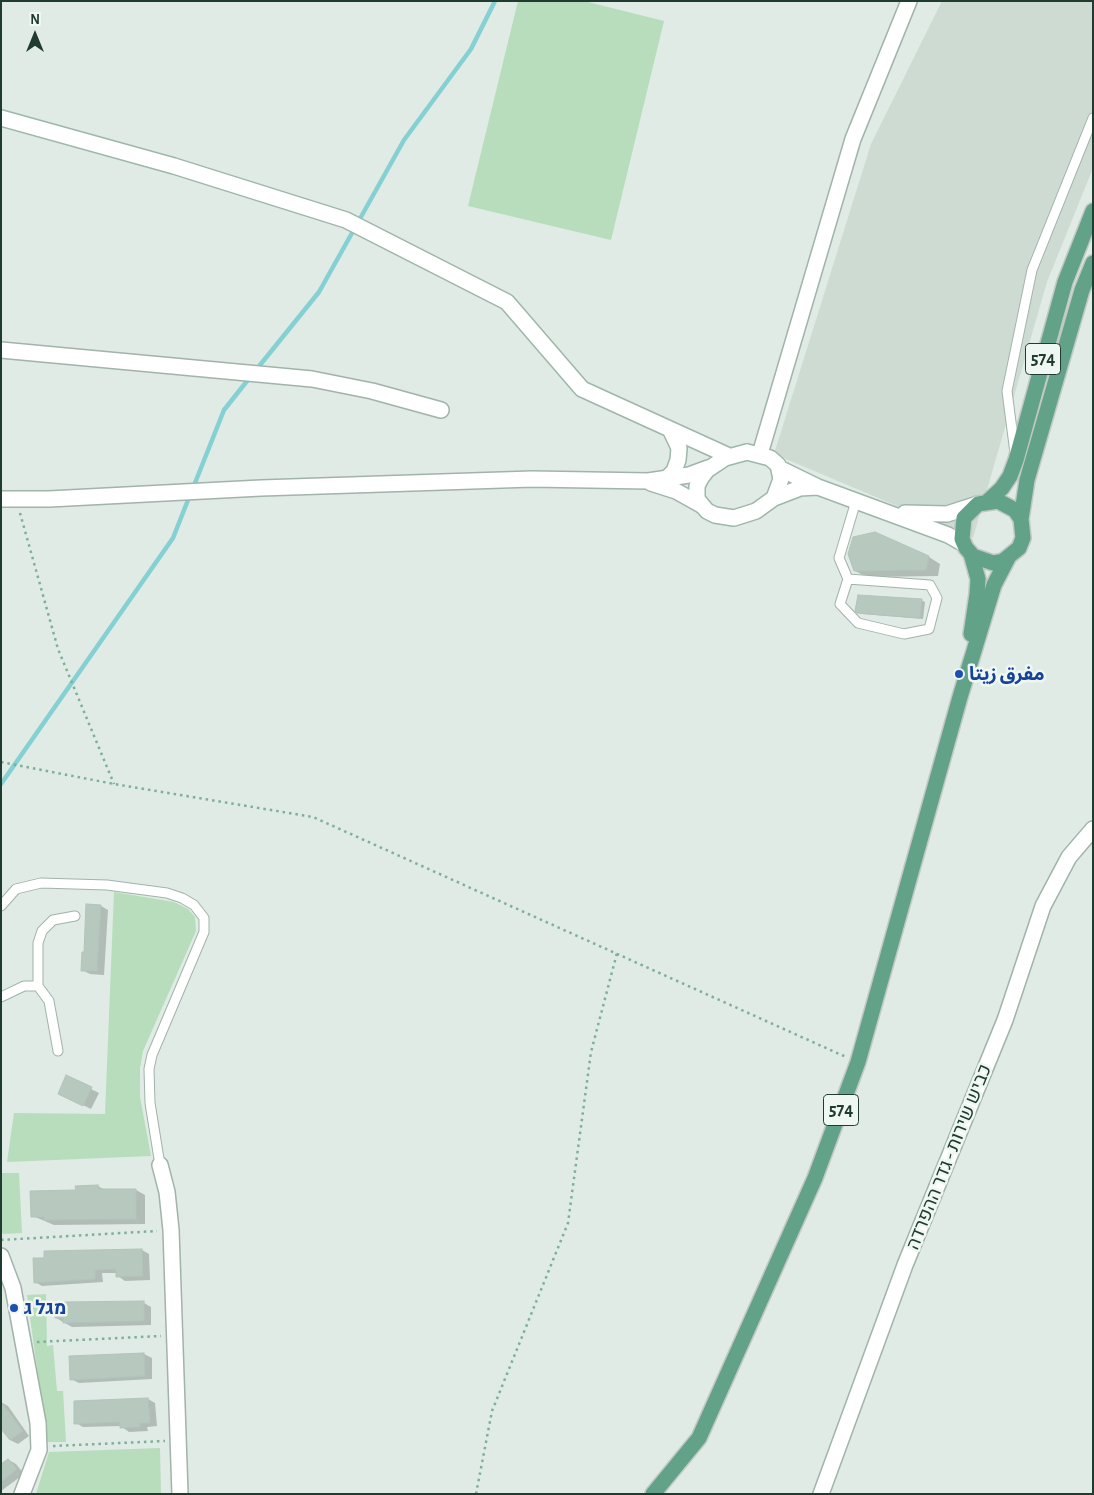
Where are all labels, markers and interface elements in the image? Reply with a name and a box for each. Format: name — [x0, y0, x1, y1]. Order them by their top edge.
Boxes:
north arrow — [10, 10, 60, 60]
text: N — [30, 13, 40, 27]
road number: 574 — [1026, 344, 1060, 374]
place label: مفرق زيتا — [969, 663, 1045, 685]
marker: مفرق زيتا — [953, 668, 965, 680]
street label: כביש שירות - גדר ההפרדה — [901, 1061, 997, 1253]
road number: 574 — [824, 1094, 858, 1126]
place label: מגל ג — [24, 1297, 66, 1319]
marker: מגל ג — [8, 1302, 20, 1314]

